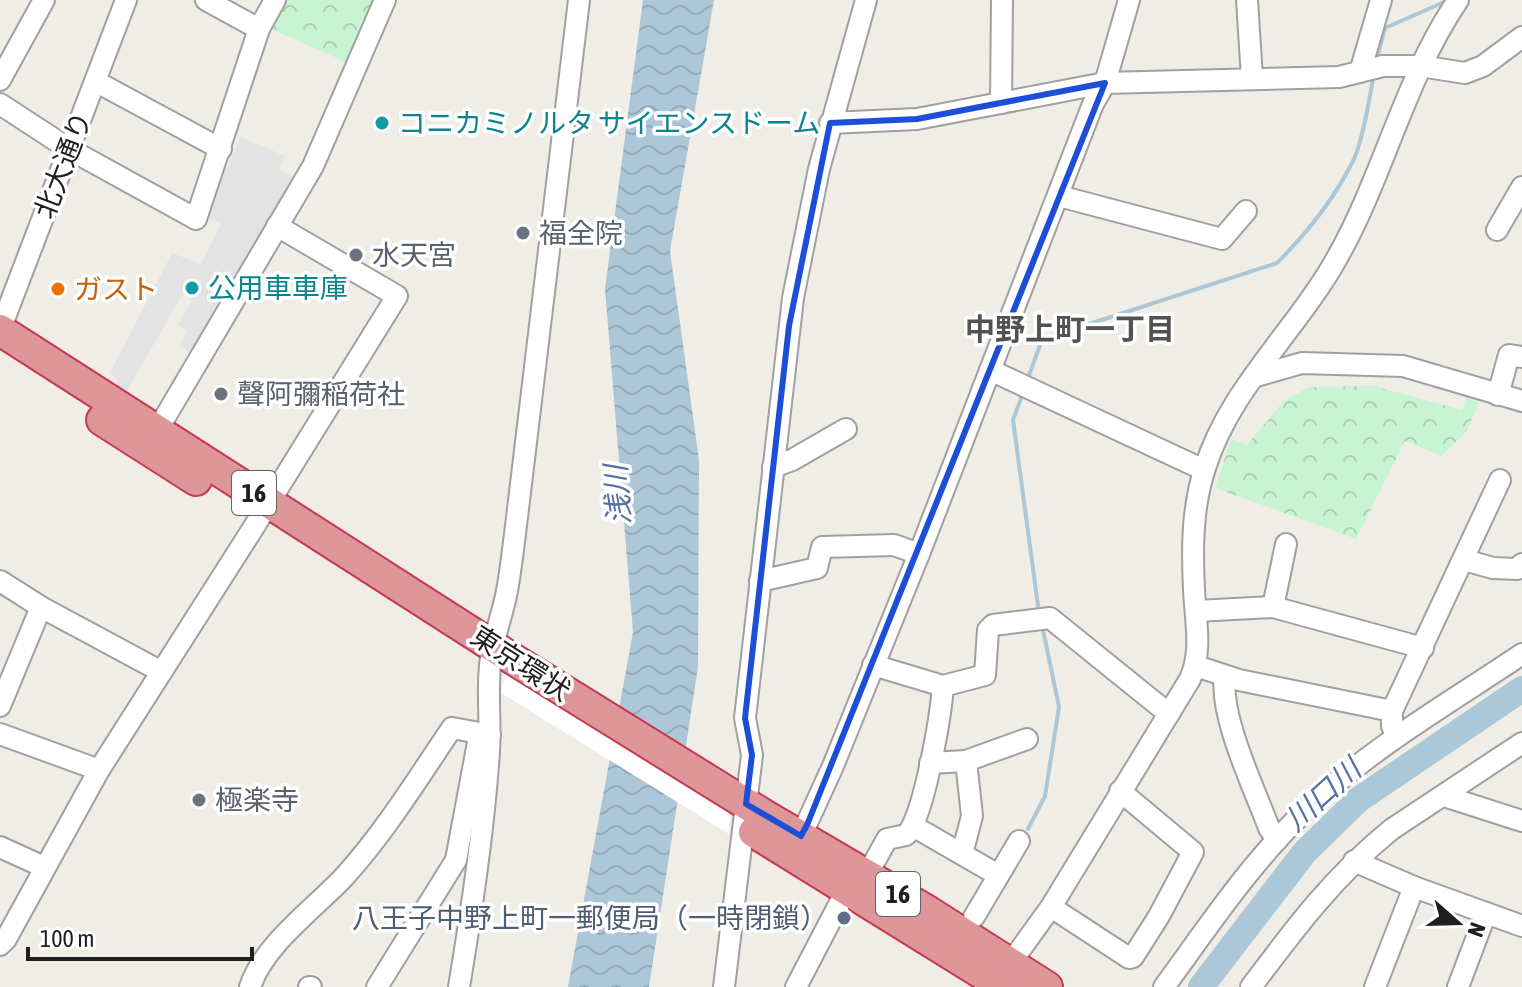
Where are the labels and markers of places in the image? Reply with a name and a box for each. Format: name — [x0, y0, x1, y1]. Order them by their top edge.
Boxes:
place label: コニカミノルタ サイエンスドーム — [398, 107, 820, 139]
marker: コニカミノルタ サイエンスドーム — [373, 114, 391, 132]
place label: 福全院 — [539, 217, 623, 249]
marker: 福全院 — [514, 224, 532, 242]
place label: 水天宮 — [372, 239, 456, 271]
marker: 水天宮 — [347, 246, 365, 264]
place label: 公用車車庫 — [208, 272, 348, 304]
place label: ガスト — [74, 273, 158, 305]
marker: 公用車車庫 — [183, 279, 201, 297]
marker: ガスト — [49, 280, 67, 298]
place label: 聲阿彌稲荷社 — [237, 378, 405, 410]
marker: 聲阿彌稲荷社 — [212, 385, 230, 403]
place label: 極楽寺 — [215, 784, 299, 816]
marker: 極楽寺 — [190, 791, 208, 809]
place label: 八王子中野上町一郵便局（一時閉鎖） — [352, 902, 828, 934]
marker: 八王子中野上町一郵便局（一時閉鎖） — [835, 909, 853, 927]

